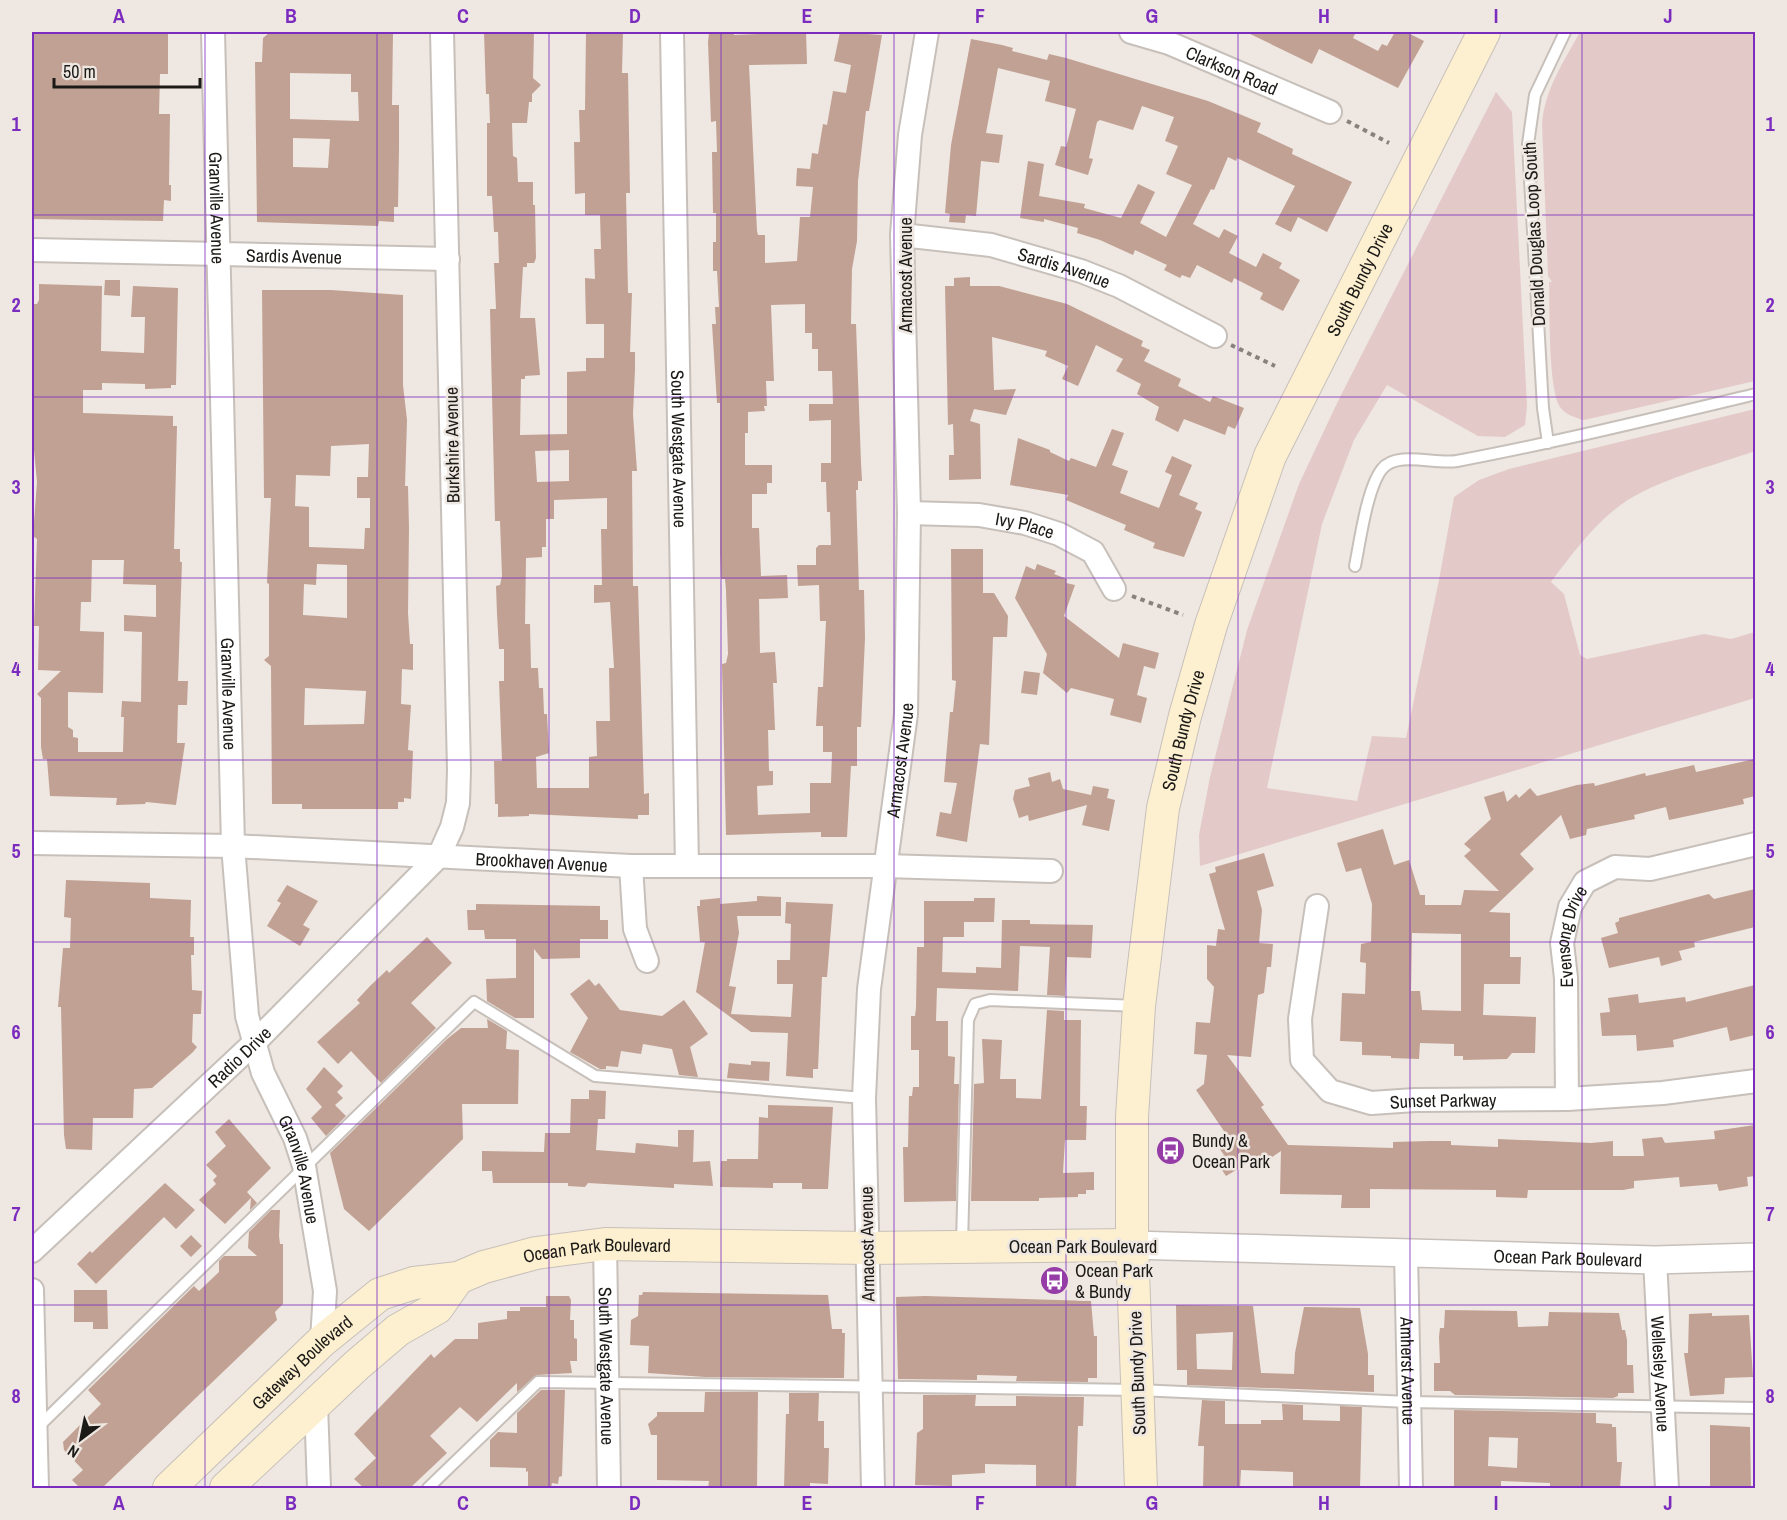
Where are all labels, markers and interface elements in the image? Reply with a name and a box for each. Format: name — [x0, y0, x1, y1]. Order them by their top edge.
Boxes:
text: A — [113, 2, 125, 29]
text: B — [285, 2, 297, 29]
text: C — [457, 2, 469, 29]
text: D — [629, 2, 641, 29]
text: E — [802, 2, 813, 29]
text: F — [975, 2, 985, 29]
text: G — [1146, 2, 1158, 29]
text: H — [1318, 2, 1330, 29]
text: I — [1494, 2, 1498, 29]
text: J — [1663, 2, 1673, 29]
street label: Clarkson Road — [1182, 39, 1282, 101]
scale bar — [54, 51, 200, 89]
text: 50 m — [63, 59, 96, 84]
text: 1 — [11, 110, 21, 137]
text: 1 — [1765, 110, 1775, 137]
street label: Donald Douglas Loop South — [1517, 141, 1551, 327]
street label: Granville Avenue — [203, 152, 231, 264]
street label: Armacost Avenue — [893, 217, 918, 334]
street label: South Bundy Drive — [1320, 218, 1398, 340]
street label: Sardis Avenue — [1015, 241, 1114, 294]
street label: Sardis Avenue — [246, 242, 342, 269]
text: 2 — [11, 291, 21, 318]
text: 2 — [1765, 291, 1775, 318]
street label: South Westgate Avenue — [666, 370, 693, 528]
street label: Burkshire Avenue — [438, 387, 466, 503]
text: 3 — [11, 473, 21, 500]
text: 3 — [1765, 473, 1775, 500]
street label: Ivy Place — [994, 506, 1058, 544]
street label: Granville Avenue — [215, 637, 243, 750]
text: 4 — [11, 655, 21, 682]
text: 4 — [1765, 655, 1775, 682]
street label: South Bundy Drive — [1155, 667, 1210, 793]
street label: Armacost Avenue — [880, 703, 919, 820]
text: 5 — [11, 837, 21, 864]
text: 5 — [1765, 837, 1775, 864]
street label: Brookhaven Avenue — [475, 846, 608, 877]
street label: Evensong Drive — [1549, 880, 1593, 988]
text: 6 — [11, 1018, 21, 1045]
text: 6 — [1765, 1018, 1775, 1045]
street label: Radio Drive — [202, 1021, 276, 1093]
street label: Sunset Parkway — [1389, 1087, 1497, 1114]
street label: Granville Avenue — [273, 1110, 326, 1226]
place label: Bundy & Ocean Park — [1192, 1128, 1271, 1174]
bus stop icon: Bundy & Ocean Park — [1155, 1134, 1187, 1166]
street label: Armacost Avenue — [853, 1186, 881, 1303]
text: 7 — [11, 1200, 21, 1227]
text: 7 — [1765, 1200, 1775, 1227]
street label: Ocean Park Boulevard — [520, 1231, 671, 1269]
street label: Ocean Park Boulevard — [1009, 1234, 1157, 1259]
street label: Ocean Park Boulevard — [1493, 1243, 1642, 1272]
place label: Ocean Park & Bundy — [1075, 1258, 1154, 1304]
bus stop icon: Ocean Park & Bundy — [1038, 1264, 1070, 1296]
street label: South Westgate Avenue — [593, 1287, 621, 1445]
street label: Gateway Boulevard — [246, 1309, 357, 1415]
street label: South Bundy Drive — [1122, 1311, 1152, 1435]
street label: Wellesley Avenue — [1645, 1315, 1677, 1432]
street label: Amherst Avenue — [1395, 1316, 1422, 1425]
text: 8 — [11, 1382, 21, 1409]
text: 8 — [1765, 1382, 1775, 1409]
north arrow — [51, 1409, 111, 1469]
text: N — [63, 1440, 83, 1464]
text: A — [113, 1489, 125, 1516]
text: B — [285, 1489, 297, 1516]
text: C — [457, 1489, 469, 1516]
text: D — [629, 1489, 641, 1516]
text: E — [802, 1489, 813, 1516]
text: F — [975, 1489, 985, 1516]
text: G — [1146, 1489, 1158, 1516]
text: H — [1318, 1489, 1330, 1516]
text: I — [1494, 1489, 1498, 1516]
text: J — [1663, 1489, 1673, 1516]

